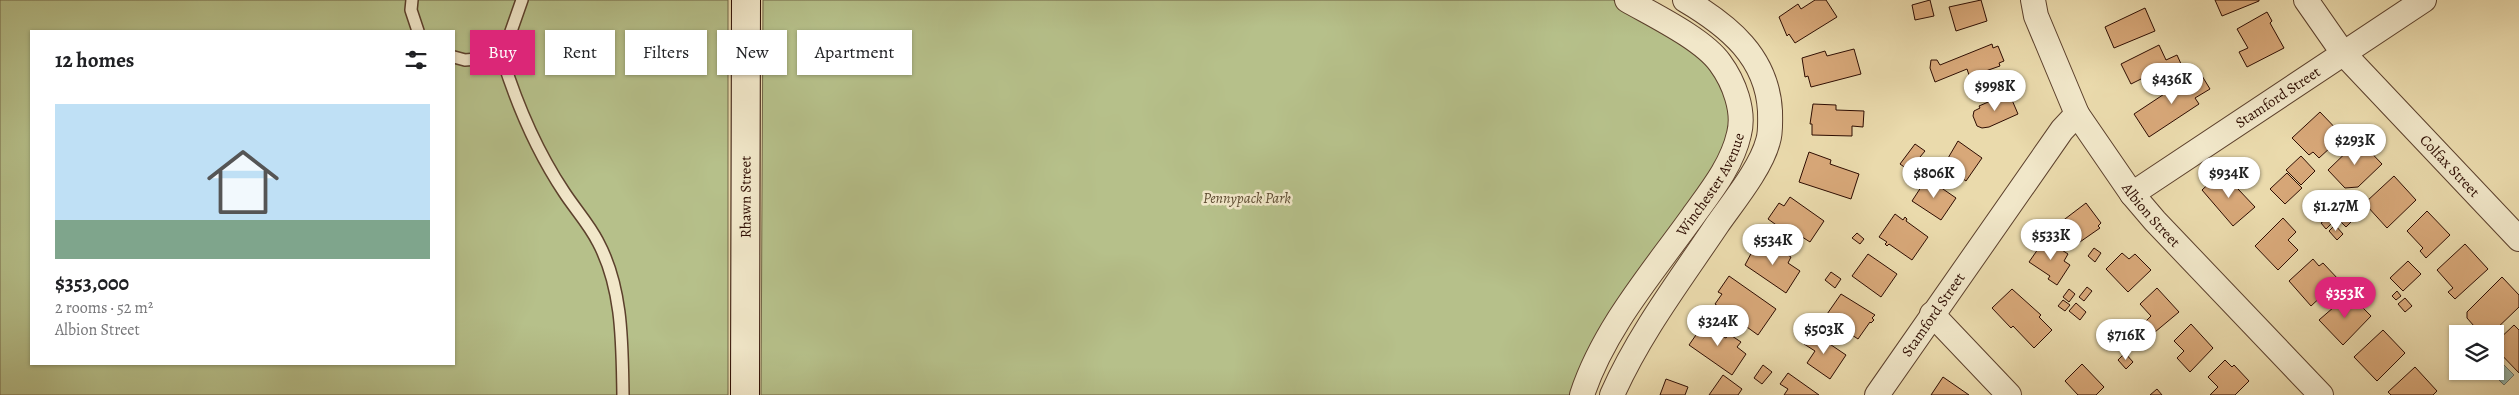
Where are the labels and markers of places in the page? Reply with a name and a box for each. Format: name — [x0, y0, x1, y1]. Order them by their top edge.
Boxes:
pin: $436K — [2137, 62, 2207, 105]
pin: $998K — [1960, 70, 2030, 112]
pin: $293K — [2320, 124, 2390, 166]
pin: $806K — [1899, 156, 1969, 199]
pin: $934K — [2194, 156, 2264, 199]
pin: $1.27M — [2295, 190, 2377, 232]
pin: $533K — [2016, 218, 2086, 261]
pin: $534K — [1738, 224, 1808, 266]
pin: $353K — [2310, 276, 2380, 319]
pin: $324K — [1683, 304, 1753, 347]
pin: $503K — [1789, 312, 1859, 355]
pin: $716K — [2091, 318, 2161, 361]

